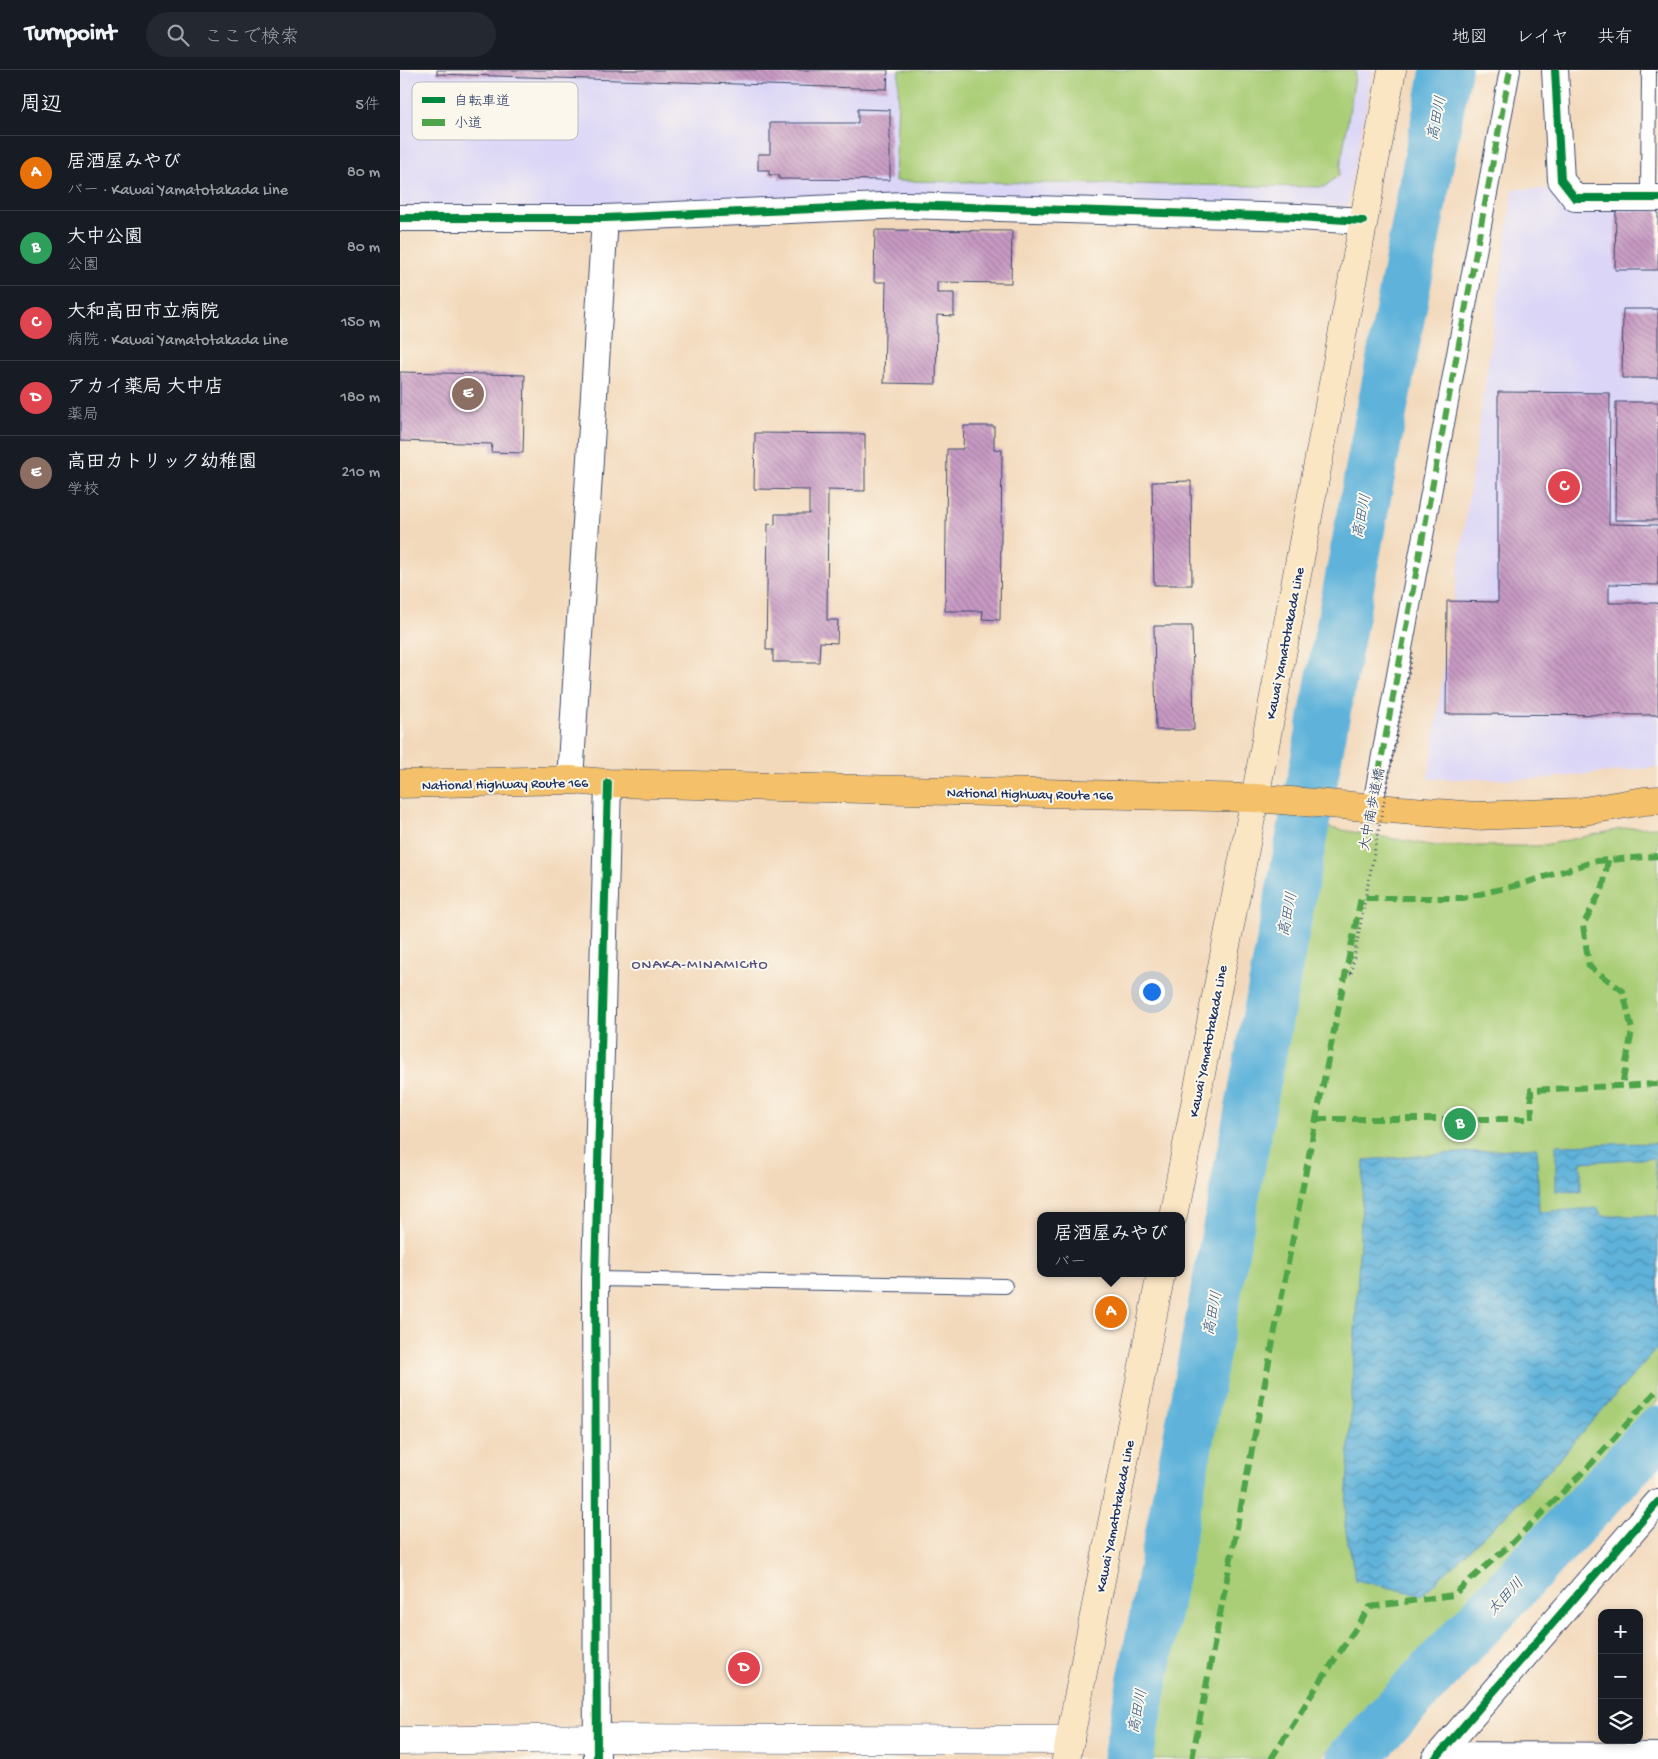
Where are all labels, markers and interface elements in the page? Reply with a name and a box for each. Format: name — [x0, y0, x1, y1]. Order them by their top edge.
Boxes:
search box — [146, 12, 496, 57]
text: Turnpoint — [25, 20, 116, 49]
icon: search — [164, 21, 192, 49]
text: ここで検索 — [204, 27, 299, 50]
text: 地図 — [1452, 28, 1488, 49]
text: レイヤ — [1516, 28, 1569, 49]
text: 共有 — [1597, 28, 1633, 49]
legend — [412, 82, 578, 140]
text: 周辺 — [20, 94, 62, 119]
text: 自転車道 — [454, 94, 510, 111]
water label: 高田川 — [1424, 94, 1451, 142]
text: 5件 — [356, 97, 380, 116]
text: 小道 — [454, 116, 482, 133]
text: 居酒屋みやび — [67, 152, 181, 175]
text: A — [31, 164, 41, 183]
text: 80 m — [347, 164, 380, 183]
text: バー · Kawai Yamatotakada Line — [67, 182, 288, 201]
text: 大中公園 — [67, 227, 143, 250]
text: B — [32, 239, 40, 258]
text: 80 m — [347, 239, 380, 258]
text: 公園 — [67, 257, 99, 276]
text: 大和高田市立病院 — [67, 302, 219, 325]
text: C — [32, 314, 40, 333]
text: 150 m — [341, 314, 380, 333]
text: 病院 · Kawai Yamatotakada Line — [67, 332, 288, 351]
pin: E — [452, 375, 484, 413]
text: アカイ薬局 大中店 — [67, 377, 224, 400]
text: D — [31, 389, 41, 408]
text: 180 m — [341, 389, 380, 408]
text: 薬局 — [67, 407, 99, 426]
text: 高田カトリック幼稚園 — [67, 452, 257, 475]
text: E — [31, 464, 41, 483]
text: 210 m — [341, 464, 380, 483]
pin: C — [1548, 468, 1580, 506]
text: 学校 — [67, 482, 99, 501]
water label: 高田川 — [1349, 492, 1376, 540]
street label: Kawai Yamatotakada Line — [1263, 565, 1310, 721]
street label: 大中南歩道橋 — [1357, 767, 1390, 852]
street label: National Highway Route 166 — [422, 776, 589, 795]
street label: National Highway Route 166 — [947, 786, 1114, 805]
water label: 高田川 — [1275, 890, 1302, 938]
district label: ONAKA-MINAMICHO — [632, 956, 768, 974]
street label: Kawai Yamatotakada Line — [1186, 963, 1233, 1119]
your location — [1139, 979, 1165, 1005]
pin: B — [1444, 1105, 1476, 1143]
popup — [1037, 1212, 1185, 1277]
text: 居酒屋みやび — [1054, 1224, 1168, 1247]
text: バー — [1054, 1254, 1086, 1273]
water label: 高田川 — [1200, 1289, 1227, 1337]
pin: A — [1095, 1293, 1127, 1331]
street label: Kawai Yamatotakada Line — [1093, 1438, 1140, 1594]
water label: 太田川 — [1485, 1575, 1528, 1620]
map controls — [1598, 1609, 1643, 1744]
button: + — [1598, 1609, 1643, 1654]
pin: D — [728, 1649, 760, 1687]
button: − — [1598, 1654, 1643, 1699]
water label: 高田川 — [1125, 1687, 1152, 1735]
button: layers — [1598, 1699, 1643, 1744]

